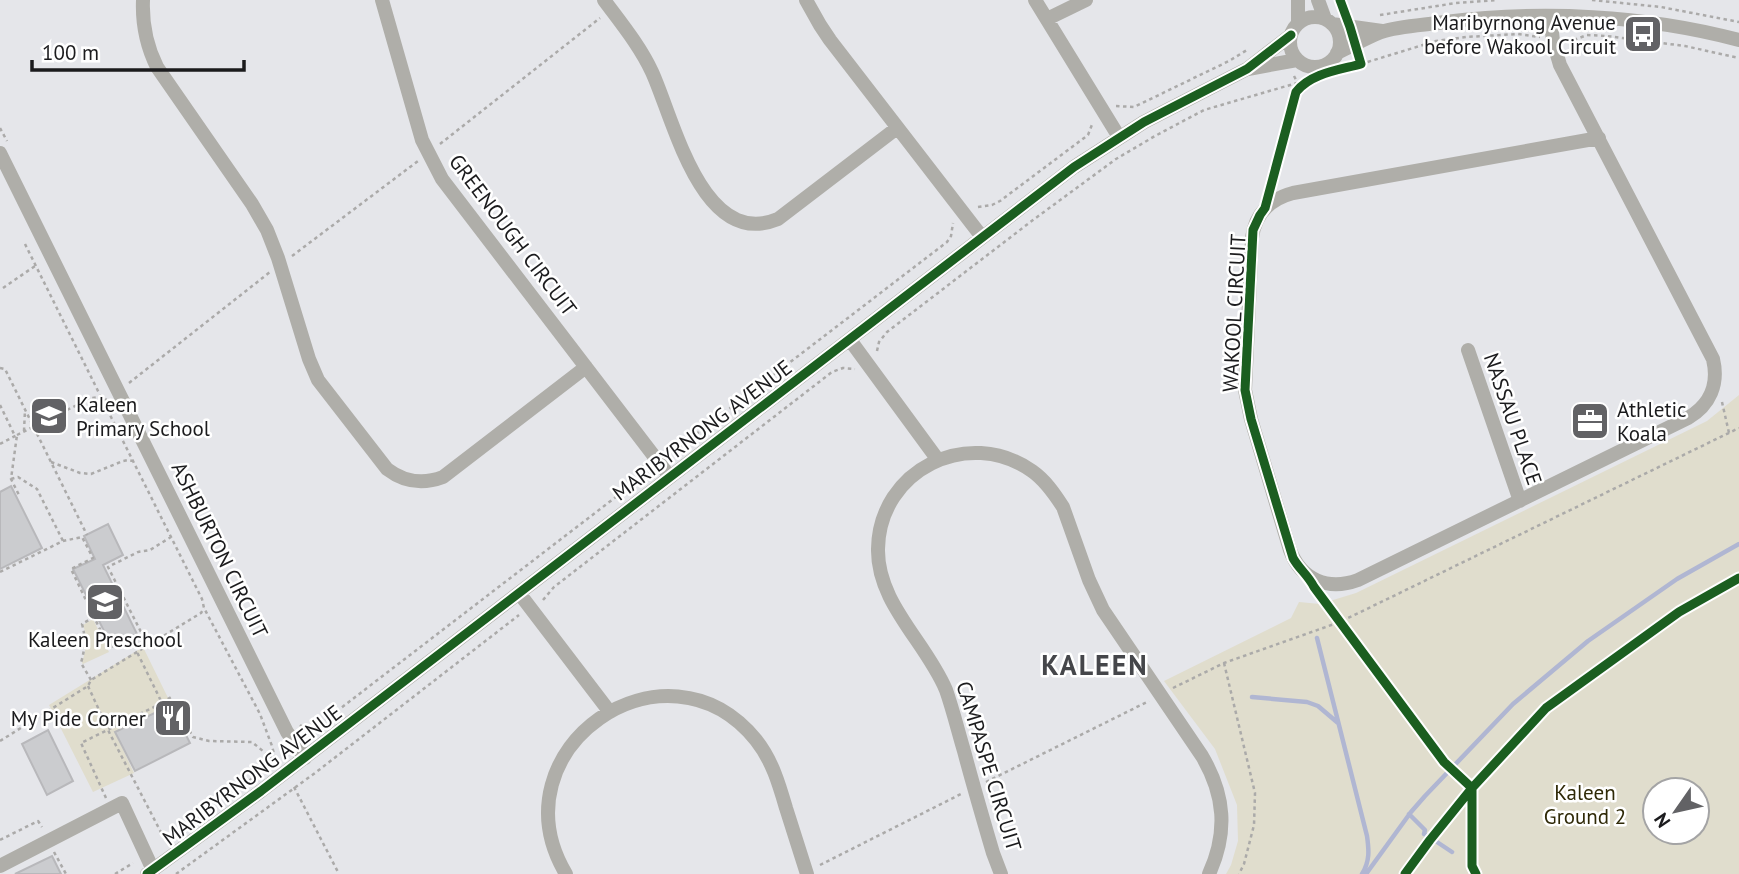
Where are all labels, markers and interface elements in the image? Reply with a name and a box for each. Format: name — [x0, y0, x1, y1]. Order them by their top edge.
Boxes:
place label: Maribyrnong Avenue before Wakool Circuit — [1424, 9, 1616, 60]
bus stop icon: Maribyrnong Avenue before Wakool Circuit — [1622, 13, 1664, 55]
scale bar — [32, 28, 243, 72]
text: 100 m — [42, 39, 99, 66]
street label: GREENOUGH CIRCUIT — [443, 149, 583, 322]
street label: WAKOOL CIRCUIT — [1216, 233, 1252, 393]
street label: NASSAU PLACE — [1478, 349, 1548, 489]
street label: MARIBYRNONG AVENUE — [607, 354, 797, 506]
place label: Kaleen Primary School — [76, 391, 210, 442]
school or university icon: Kaleen Primary School — [28, 395, 70, 437]
place label: Athletic Koala — [1617, 396, 1687, 447]
office icon: Athletic Koala — [1569, 400, 1611, 442]
street label: ASHBURTON CIRCUIT — [166, 458, 274, 643]
school or university icon: Kaleen Preschool — [84, 581, 126, 623]
place label: Kaleen Preschool — [28, 626, 182, 653]
district label: KALEEN — [1041, 646, 1149, 683]
street label: CAMPASPE CIRCUIT — [950, 678, 1028, 854]
restaurant icon: My Pide Corner — [152, 697, 194, 739]
street label: MARIBYRNONG AVENUE — [157, 699, 347, 851]
place label: My Pide Corner — [11, 705, 146, 732]
north arrow — [1641, 776, 1711, 846]
park label: Kaleen Ground 2 — [1544, 779, 1626, 830]
text: N — [1648, 809, 1675, 832]

